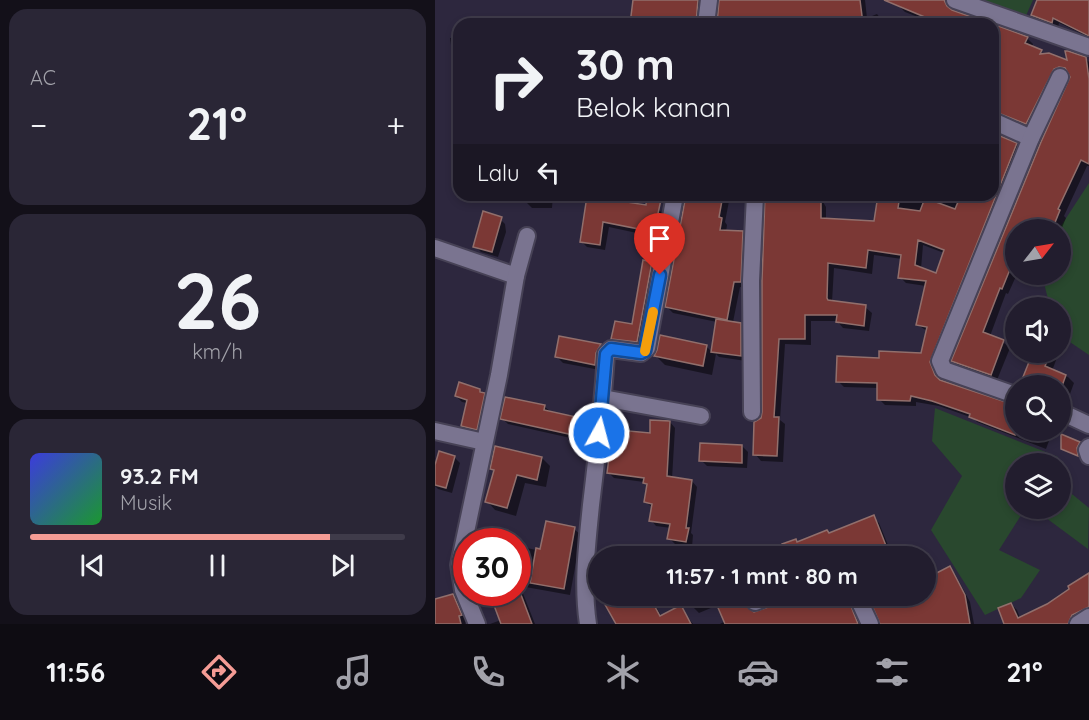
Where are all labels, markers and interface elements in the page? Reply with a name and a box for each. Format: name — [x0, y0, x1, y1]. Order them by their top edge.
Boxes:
text: 30 m — [576, 38, 675, 91]
icon: right — [477, 42, 555, 120]
text: AC — [30, 65, 56, 90]
text: Belok kanan — [576, 90, 731, 124]
text: 21° — [186, 95, 247, 151]
text: − — [30, 104, 47, 145]
text: + — [386, 104, 405, 145]
icon: left — [532, 156, 565, 189]
text: Lalu — [477, 159, 520, 187]
pin — [634, 213, 685, 275]
north arrow — [1005, 219, 1071, 285]
map controls — [1005, 219, 1071, 519]
icon: arrive — [643, 222, 676, 255]
text: 26 — [174, 251, 261, 349]
button: sound — [1005, 297, 1071, 363]
text: km/h — [192, 339, 243, 364]
button: search — [1005, 375, 1071, 441]
position arrow — [567, 401, 631, 465]
button: layers — [1005, 453, 1071, 519]
text: 93.2 FM — [120, 462, 199, 490]
text: Musik — [120, 490, 172, 515]
speed limit sign: 30 — [453, 528, 531, 606]
icon: previous — [76, 549, 109, 582]
icon: pause — [201, 549, 234, 582]
icon: next — [326, 549, 359, 582]
text: 11:57 · 1 mnt · 80 m — [666, 562, 858, 590]
icon: directions — [198, 651, 240, 693]
icon: music — [333, 651, 375, 693]
icon: phone — [467, 651, 509, 693]
icon: climate — [602, 651, 644, 693]
icon: car — [737, 651, 779, 693]
icon: filters — [871, 651, 913, 693]
text: 11:56 — [46, 655, 105, 689]
text: 21° — [1006, 655, 1043, 689]

